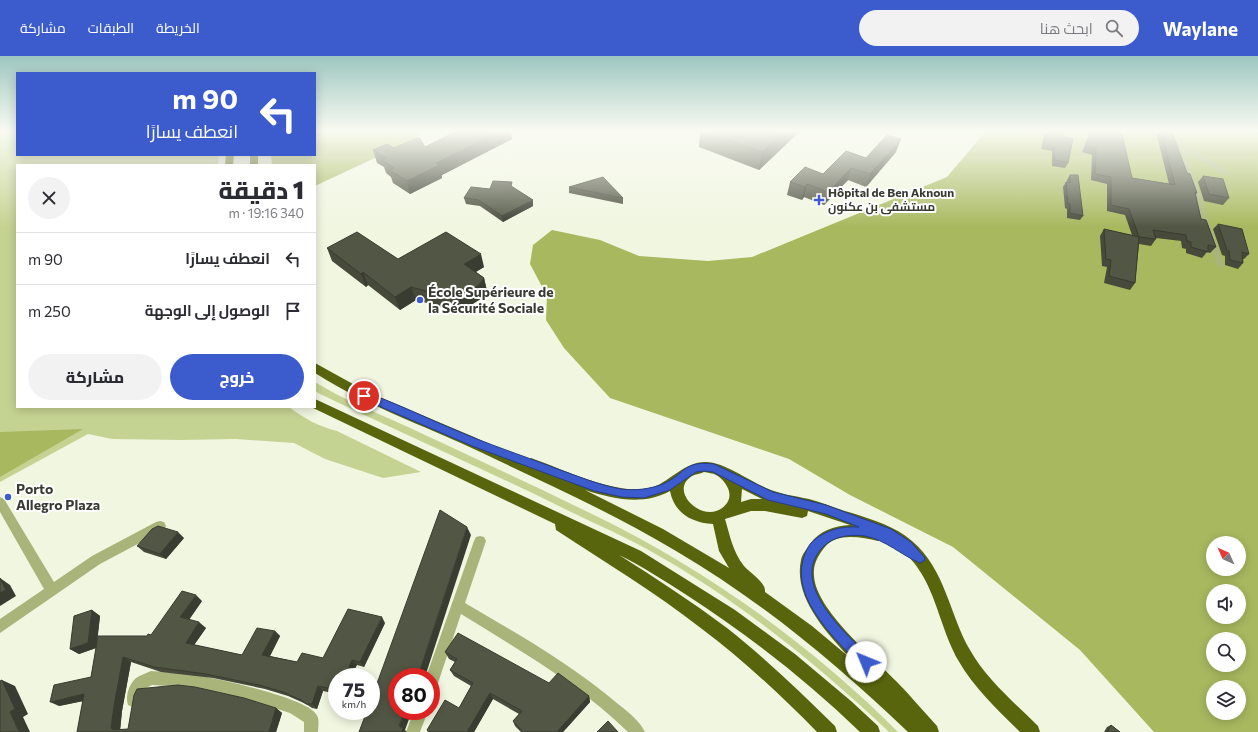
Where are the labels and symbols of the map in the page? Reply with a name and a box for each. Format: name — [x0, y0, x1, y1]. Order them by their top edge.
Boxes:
place label: Hôpital de Ben Aknoun مستشفى بن عكنون — [828, 185, 954, 215]
marker: Hôpital de Ben Aknoun مستشفى بن عكنون — [813, 194, 825, 206]
place label: École Supérieure de la Sécurité Sociale — [428, 283, 554, 316]
marker: École Supérieure de la Sécurité Sociale — [415, 295, 425, 305]
pin — [347, 379, 381, 413]
place label: Porto Allegro Plaza — [16, 480, 100, 513]
marker: Porto Allegro Plaza — [3, 492, 13, 502]
north arrow — [1206, 536, 1246, 576]
position arrow — [845, 641, 887, 683]
speed limit sign: 80 — [388, 668, 440, 720]

